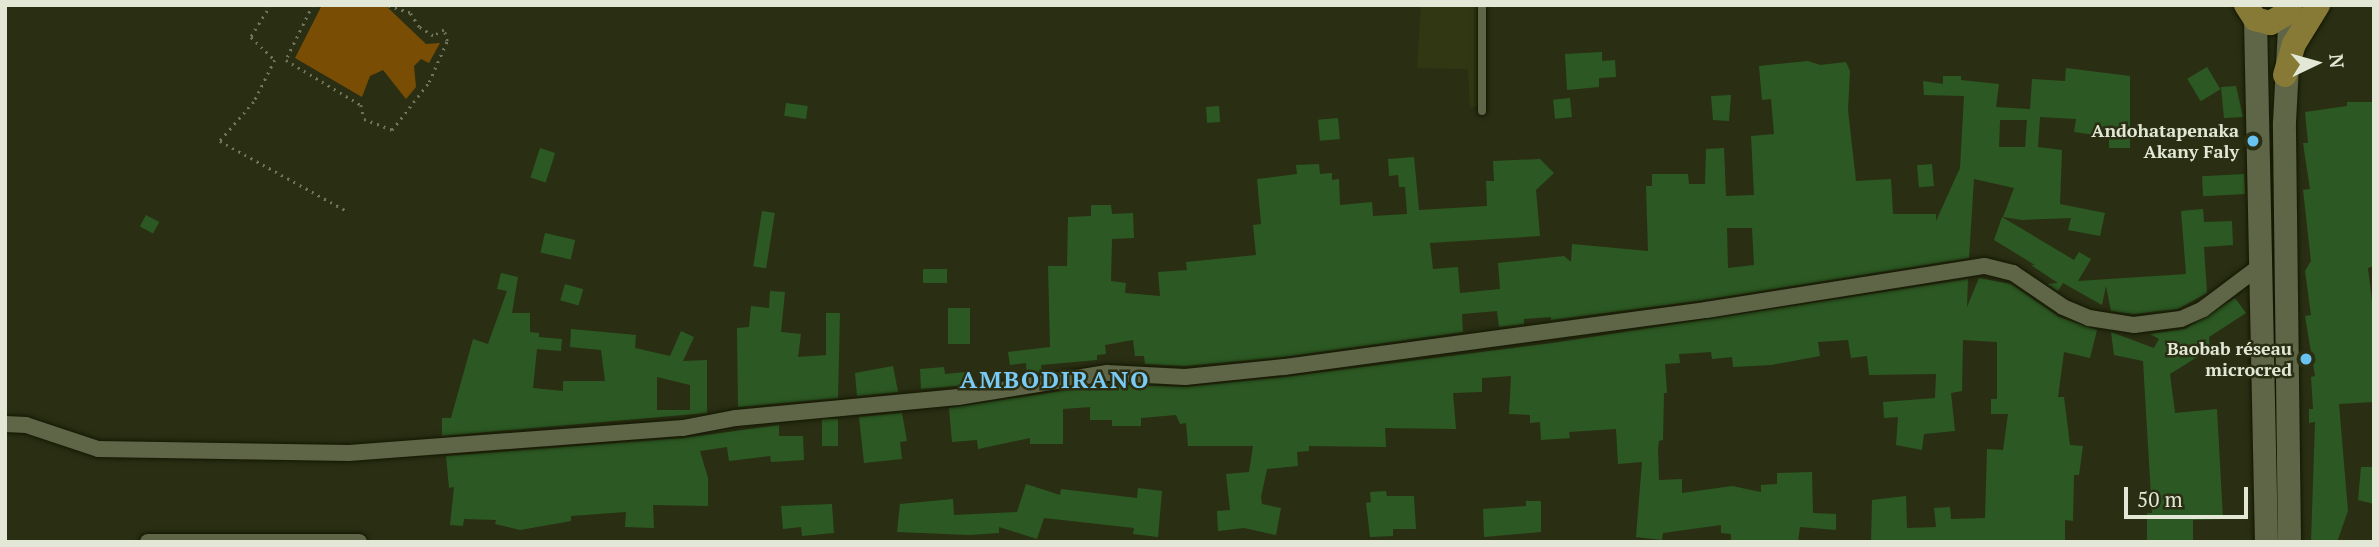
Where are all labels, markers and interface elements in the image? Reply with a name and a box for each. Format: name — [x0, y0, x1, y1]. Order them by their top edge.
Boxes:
north arrow — [2281, 28, 2351, 98]
text: N — [2324, 53, 2350, 69]
place label: Andohatapenaka Akany Faly — [2091, 120, 2239, 162]
marker: Andohatapenaka Akany Faly — [2245, 133, 2261, 149]
place label: Baobab réseau microcred — [2167, 338, 2292, 380]
marker: Baobab réseau microcred — [2298, 351, 2314, 367]
district label: AMBODIRANO — [961, 366, 1149, 394]
scale bar — [2127, 474, 2251, 518]
text: 50 m — [2137, 485, 2183, 513]

